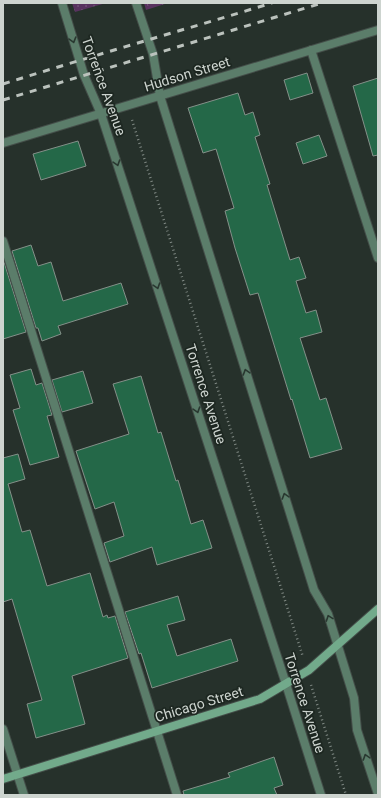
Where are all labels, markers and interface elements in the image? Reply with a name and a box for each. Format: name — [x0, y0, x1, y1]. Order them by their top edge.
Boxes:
street label: Torrence Avenue — [79, 34, 129, 138]
one-way arrow — [68, 37, 77, 44]
street label: Hudson Street — [142, 53, 232, 95]
one-way arrow — [112, 159, 121, 166]
one-way arrow — [152, 283, 161, 290]
street label: Torrence Avenue — [182, 342, 230, 446]
one-way arrow — [242, 369, 251, 376]
one-way arrow — [192, 406, 201, 413]
one-way arrow — [281, 493, 290, 500]
one-way arrow — [325, 615, 333, 622]
street label: Torrence Avenue — [281, 651, 329, 755]
street label: Chicago Street — [153, 683, 245, 725]
one-way arrow — [362, 753, 371, 760]

